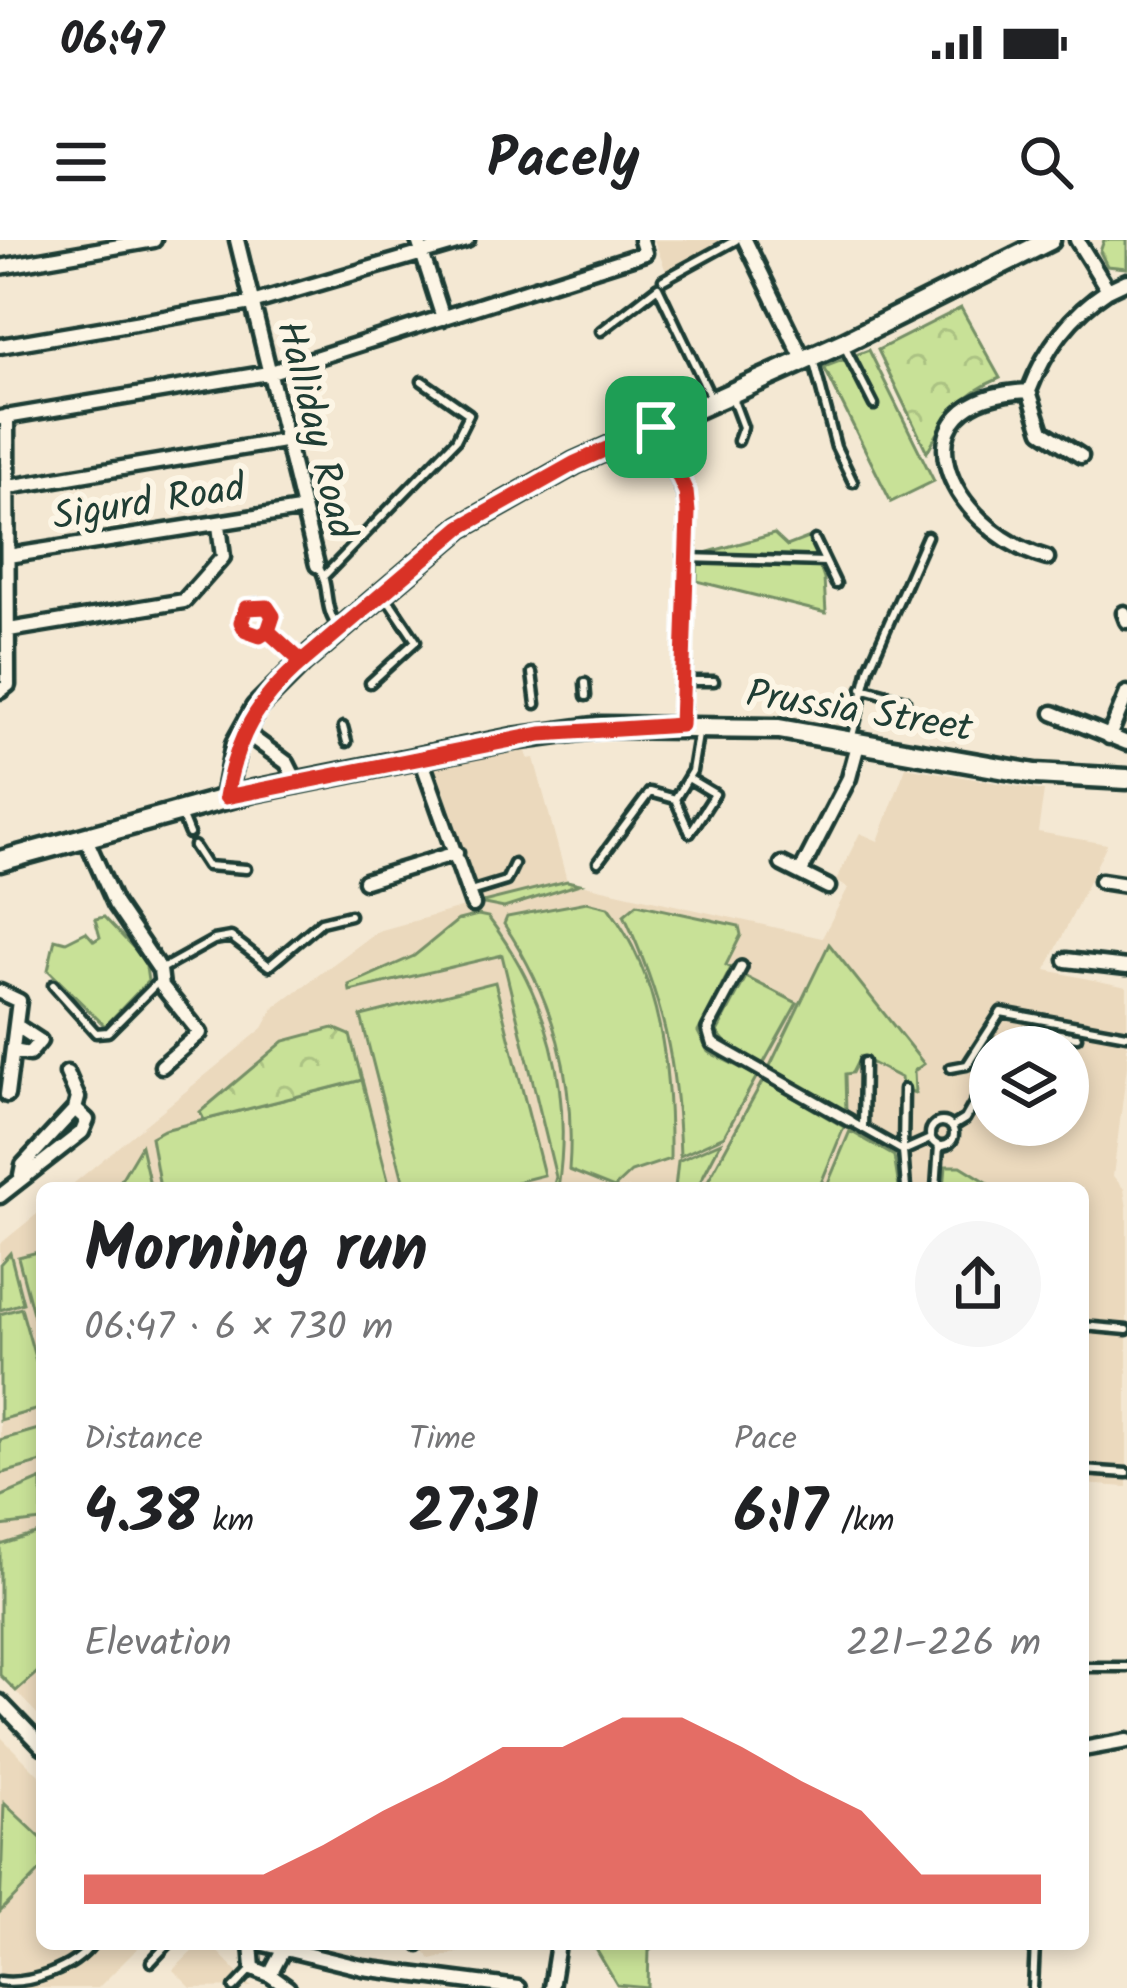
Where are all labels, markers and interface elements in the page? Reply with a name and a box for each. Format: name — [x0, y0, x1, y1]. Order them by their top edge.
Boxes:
text: 06:47 — [60, 6, 164, 78]
text: Pacely — [487, 119, 640, 205]
icon: menu — [48, 129, 114, 195]
icon: search — [1013, 129, 1079, 195]
street label: Halliday Road — [257, 314, 371, 547]
pin — [605, 376, 707, 478]
icon: arrive — [623, 394, 689, 460]
street label: Sigurd Road — [49, 458, 251, 550]
street label: Prussia Street — [741, 665, 977, 762]
map controls — [969, 1026, 1089, 1146]
button: layers — [969, 1026, 1089, 1146]
text: Morning run — [84, 1200, 428, 1305]
button: share — [915, 1221, 1041, 1347]
text: 06:47 · 6 × 730 m — [84, 1298, 393, 1360]
text: Distance — [84, 1414, 203, 1467]
text: Time — [409, 1414, 476, 1467]
text: Pace — [734, 1414, 797, 1467]
text: 4.38 — [84, 1467, 199, 1563]
text: 27:31 — [409, 1467, 538, 1563]
text: 6:17 — [734, 1467, 828, 1563]
text: km — [199, 1496, 254, 1549]
text: /km — [828, 1496, 894, 1549]
text: Elevation — [84, 1614, 232, 1676]
text: 221–226 m — [846, 1614, 1041, 1676]

